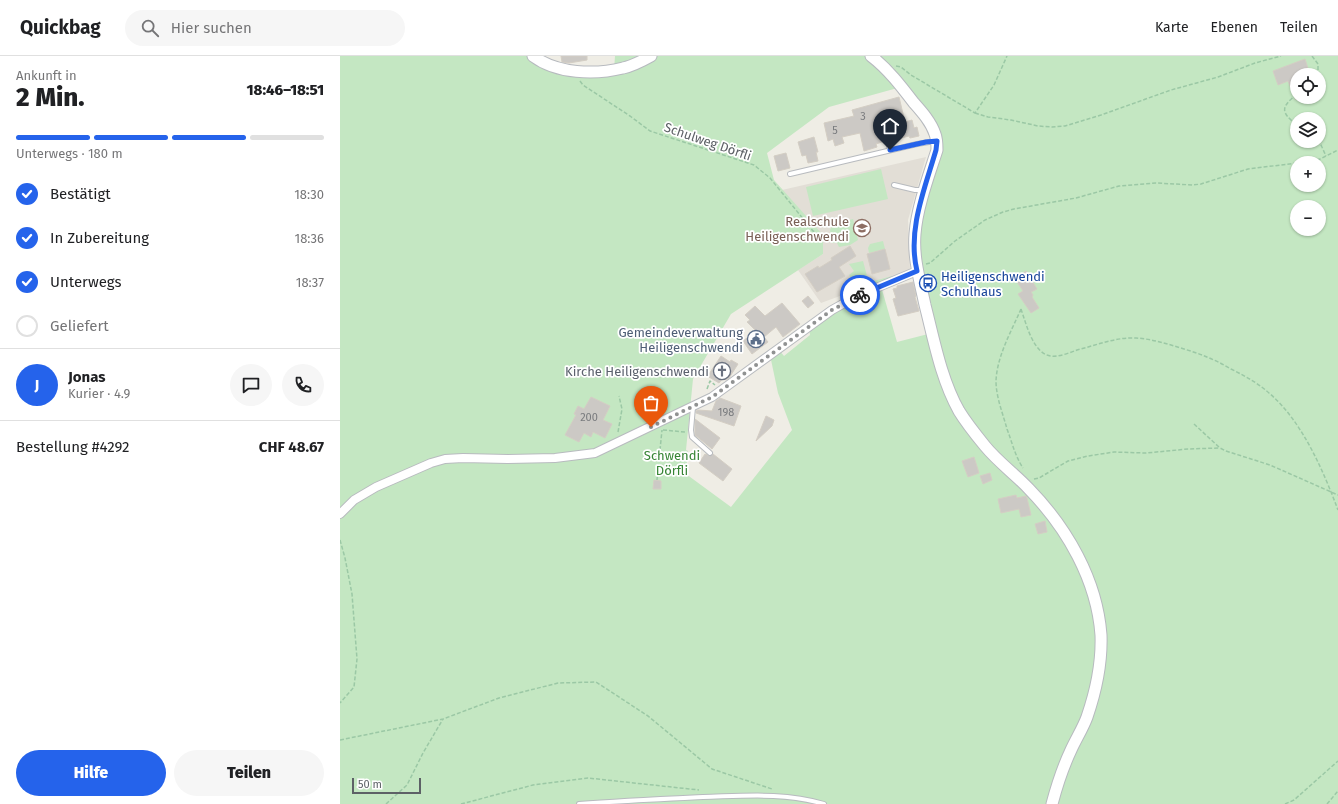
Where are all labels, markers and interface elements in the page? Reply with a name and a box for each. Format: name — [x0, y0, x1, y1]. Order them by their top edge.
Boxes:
search box — [125, 10, 405, 46]
text: Quickbag — [20, 16, 101, 39]
icon: search — [139, 17, 161, 39]
text: Hier suchen — [171, 19, 252, 37]
text: Karte — [1155, 19, 1189, 36]
text: Ebenen — [1211, 19, 1258, 36]
text: Teilen — [1280, 19, 1318, 36]
text: Ankunft in — [16, 68, 77, 83]
map controls — [1290, 68, 1326, 236]
button: locate — [1290, 68, 1326, 104]
text: 18:46–18:51 — [246, 81, 324, 99]
text: 2 Min. — [16, 82, 85, 113]
pin — [873, 109, 907, 150]
house number: 3 — [860, 110, 866, 123]
button: layers — [1290, 112, 1326, 148]
icon: home — [879, 115, 901, 137]
street label: Schulweg Dörfli — [662, 120, 753, 163]
house number: 5 — [832, 124, 838, 137]
text: Unterwegs · 180 m — [16, 146, 123, 161]
button: + — [1290, 156, 1326, 192]
icon: check — [16, 183, 38, 205]
text: Bestätigt — [50, 185, 111, 203]
text: 18:30 — [294, 187, 324, 202]
button: − — [1290, 200, 1326, 236]
place label: Realschule Heiligenschwendi — [745, 214, 849, 244]
school or university icon: Realschule Heiligenschwendi — [852, 218, 872, 238]
icon: check — [16, 227, 38, 249]
text: In Zubereitung — [50, 229, 149, 247]
text: 18:36 — [295, 231, 324, 246]
place label: Heiligenschwendi Schulhaus — [941, 269, 1045, 299]
icon: check — [16, 271, 38, 293]
text: Unterwegs — [50, 273, 122, 291]
bus stop icon: Heiligenschwendi Schulhaus — [918, 273, 938, 293]
text: 18:37 — [296, 275, 324, 290]
courier — [840, 275, 880, 315]
icon: bike — [849, 284, 871, 306]
text: Geliefert — [50, 317, 109, 335]
place label: Gemeindeverwaltung Heiligenschwendi — [618, 325, 743, 355]
public building icon: Gemeindeverwaltung Heiligenschwendi — [746, 329, 766, 349]
church icon: Kirche Heiligenschwendi — [712, 361, 732, 381]
button: chat — [230, 364, 272, 406]
button: phone — [282, 364, 324, 406]
place label: Kirche Heiligenschwendi — [565, 364, 709, 379]
text: Jonas — [68, 368, 106, 386]
text: J — [35, 376, 39, 394]
text: Kurier · 4.9 — [68, 386, 130, 401]
pin — [634, 386, 668, 427]
icon: bag — [640, 392, 662, 414]
house number: 198 — [718, 406, 734, 419]
house number: 200 — [580, 411, 598, 424]
text: Bestellung #4292 — [16, 438, 129, 456]
text: CHF 48.67 — [259, 438, 324, 456]
park label: Schwendi Dörfli — [644, 448, 700, 478]
button: Hilfe — [16, 750, 166, 796]
button: Teilen — [174, 750, 324, 796]
scale bar — [352, 776, 421, 795]
text: 50 m — [358, 778, 382, 791]

